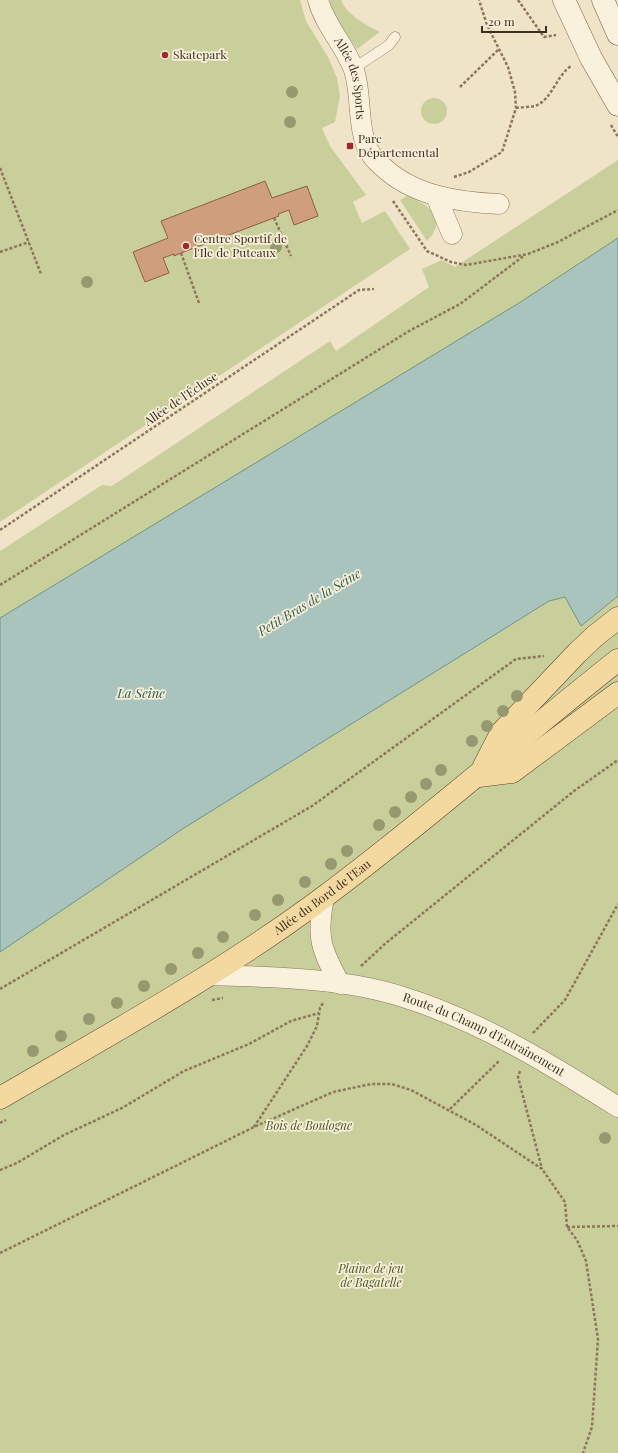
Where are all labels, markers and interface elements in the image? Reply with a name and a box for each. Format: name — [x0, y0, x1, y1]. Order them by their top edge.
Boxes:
scale bar — [482, 8, 546, 34]
text: 20 m — [488, 13, 515, 29]
street label: Allée des Sports — [331, 33, 370, 120]
place label: Skatepark — [173, 46, 227, 62]
marker: Skatepark — [160, 50, 170, 60]
place label: Parc Départemental — [358, 130, 439, 160]
marker: Parc Départemental — [345, 141, 355, 151]
place label: Centre Sportif de l'Ile de Puteaux — [194, 230, 287, 260]
marker: Centre Sportif de l'Ile de Puteaux — [181, 241, 191, 251]
street label: Allée de l'Écluse — [140, 368, 220, 429]
water label: Petit Bras de la Seine — [253, 564, 364, 640]
water label: La Seine — [116, 684, 165, 701]
street label: Allée du Bord de l'Eau — [269, 855, 374, 938]
street label: Route du Champ d'Entraînement — [401, 988, 569, 1080]
park label: Bois de Boulogne — [265, 1117, 352, 1133]
park label: Plaine de jeu de Bagatelle — [337, 1260, 404, 1290]

